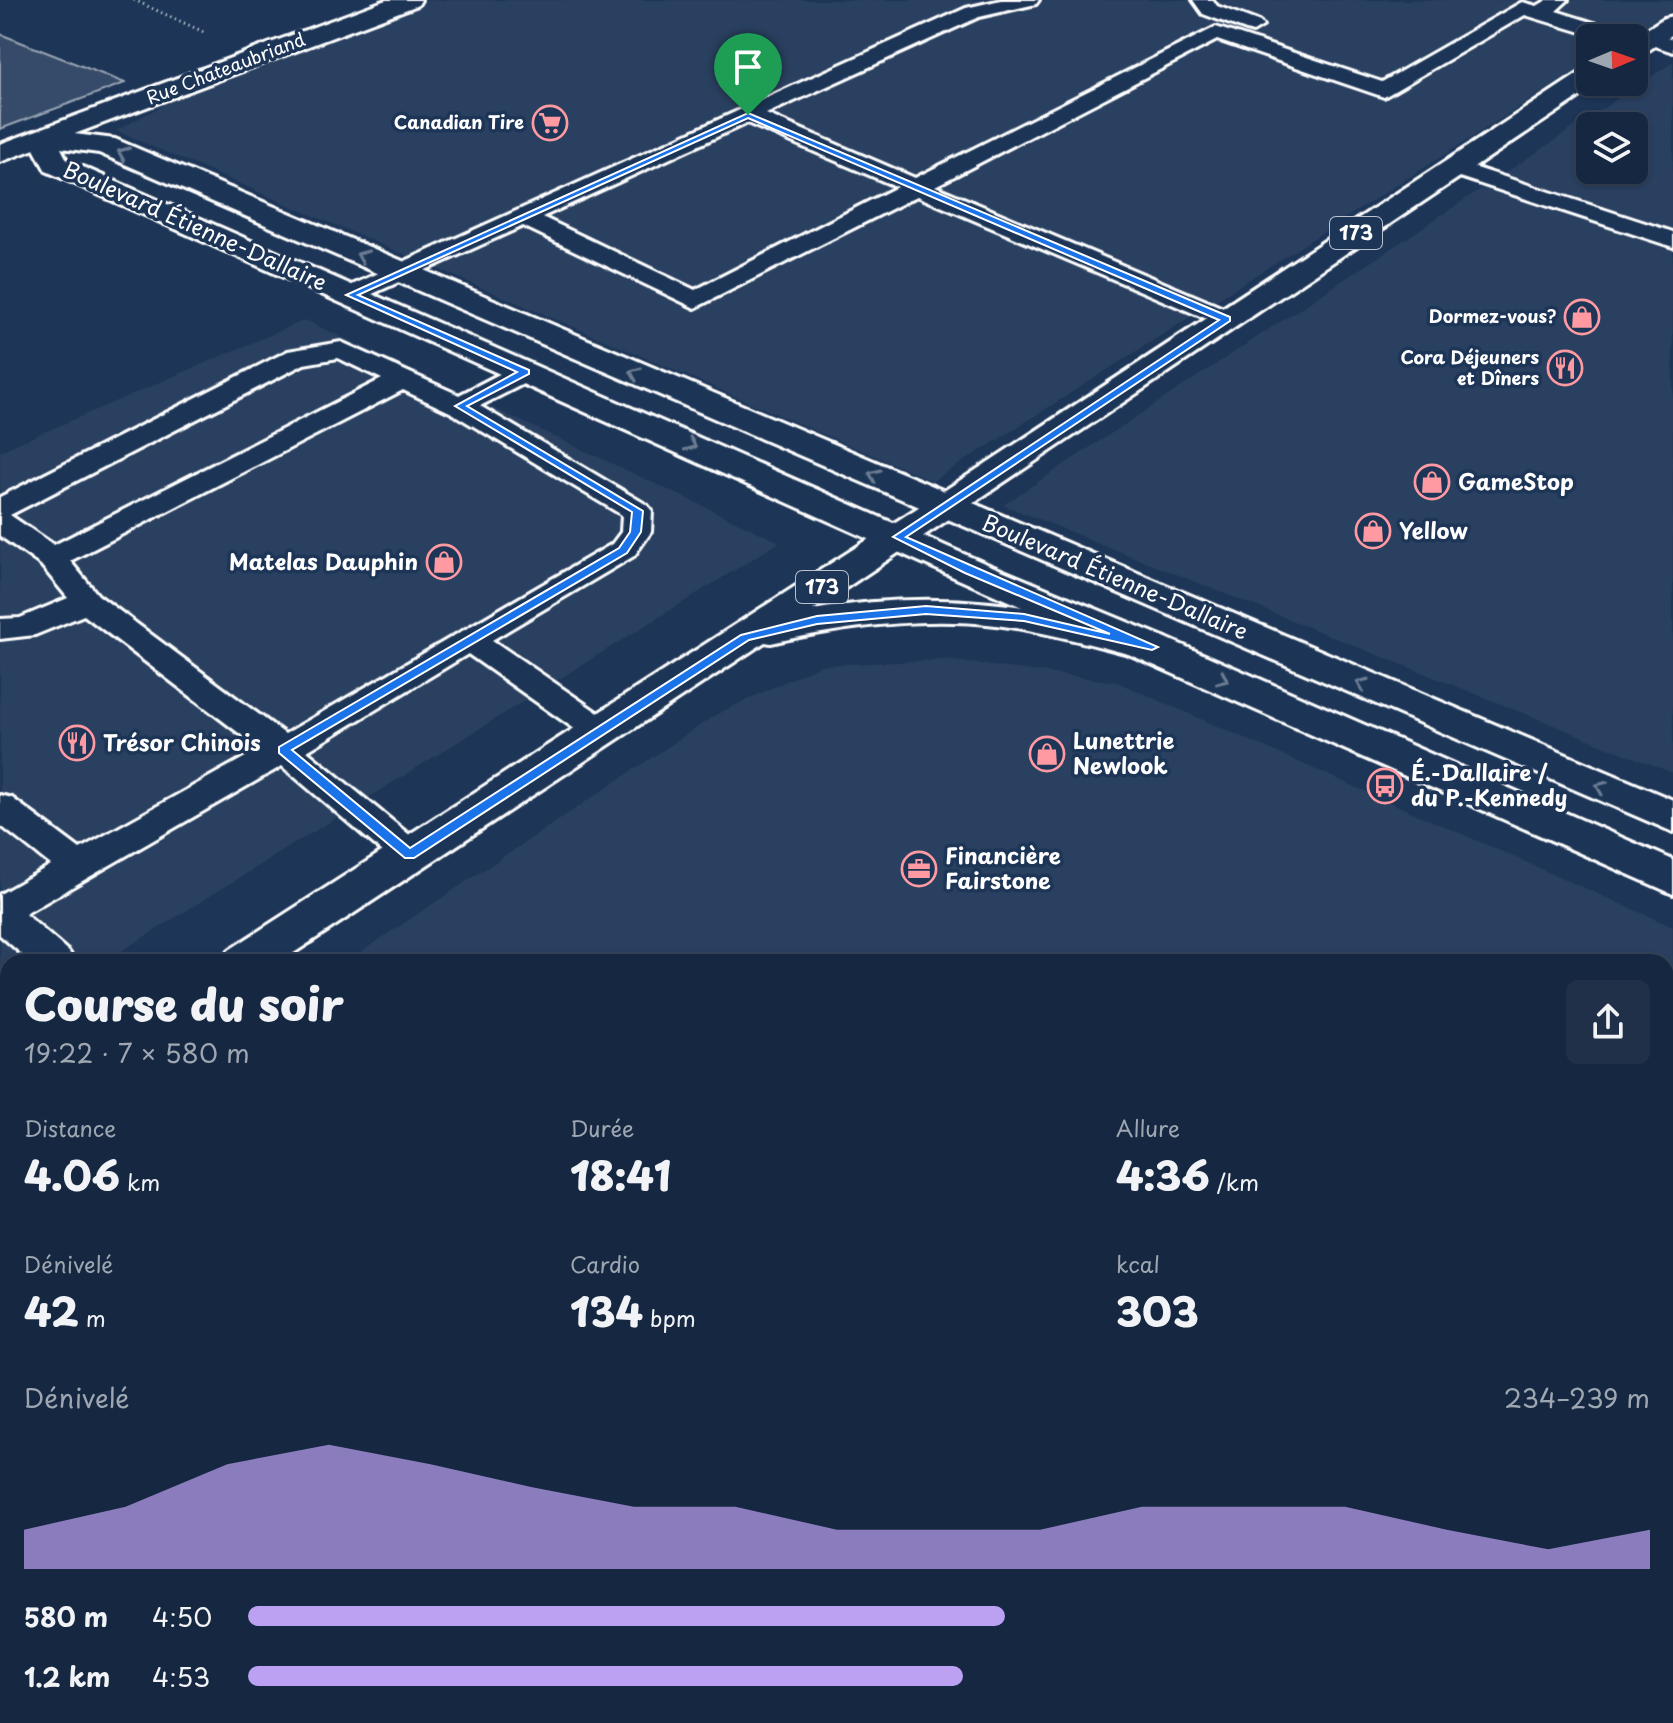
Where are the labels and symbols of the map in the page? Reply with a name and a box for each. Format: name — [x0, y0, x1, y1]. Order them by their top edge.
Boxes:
north arrow — [1576, 24, 1648, 96]
street label: Rue Chateaubriand — [142, 25, 309, 110]
pin — [714, 33, 782, 115]
supermarket icon: Canadian Tire — [531, 104, 569, 142]
place label: Canadian Tire — [394, 108, 524, 135]
one-way arrow — [117, 147, 131, 163]
street label: Boulevard Étienne-Dallaire — [58, 151, 333, 298]
road number: 173 — [1330, 217, 1382, 249]
one-way arrow — [356, 249, 370, 265]
shop icon: Dormez-vous? — [1563, 298, 1601, 336]
place label: Dormez-vous? — [1429, 302, 1557, 329]
place label: Cora Déjeuners et Dîners — [1400, 343, 1539, 391]
restaurant icon: Cora Déjeuners et Dîners — [1546, 349, 1584, 387]
one-way arrow — [629, 366, 643, 382]
one-way arrow — [683, 436, 697, 452]
shop icon: GameStop — [1413, 463, 1451, 501]
place label: GameStop — [1458, 464, 1574, 497]
one-way arrow — [868, 469, 882, 485]
street label: Boulevard Étienne-Dallaire — [978, 505, 1254, 647]
shop icon: Yellow — [1354, 512, 1392, 550]
place label: Yellow — [1399, 513, 1468, 546]
shop icon: Matelas Dauphin — [425, 543, 463, 581]
place label: Matelas Dauphin — [229, 544, 418, 577]
road number: 173 — [796, 571, 848, 603]
one-way arrow — [1215, 669, 1229, 685]
one-way arrow — [1356, 677, 1370, 693]
place label: Lunettrie Newlook — [1073, 723, 1175, 781]
restaurant icon: Trésor Chinois — [58, 724, 96, 762]
place label: Trésor Chinois — [103, 725, 261, 758]
shop icon: Lunettrie Newlook — [1028, 735, 1066, 773]
place label: É.-Dallaire / du P.-Kennedy — [1411, 755, 1567, 813]
bus stop icon: É.-Dallaire / du P.-Kennedy — [1366, 767, 1404, 805]
one-way arrow — [1595, 780, 1609, 796]
place label: Financière Fairstone — [945, 838, 1061, 896]
office icon: Financière Fairstone — [900, 850, 938, 888]

